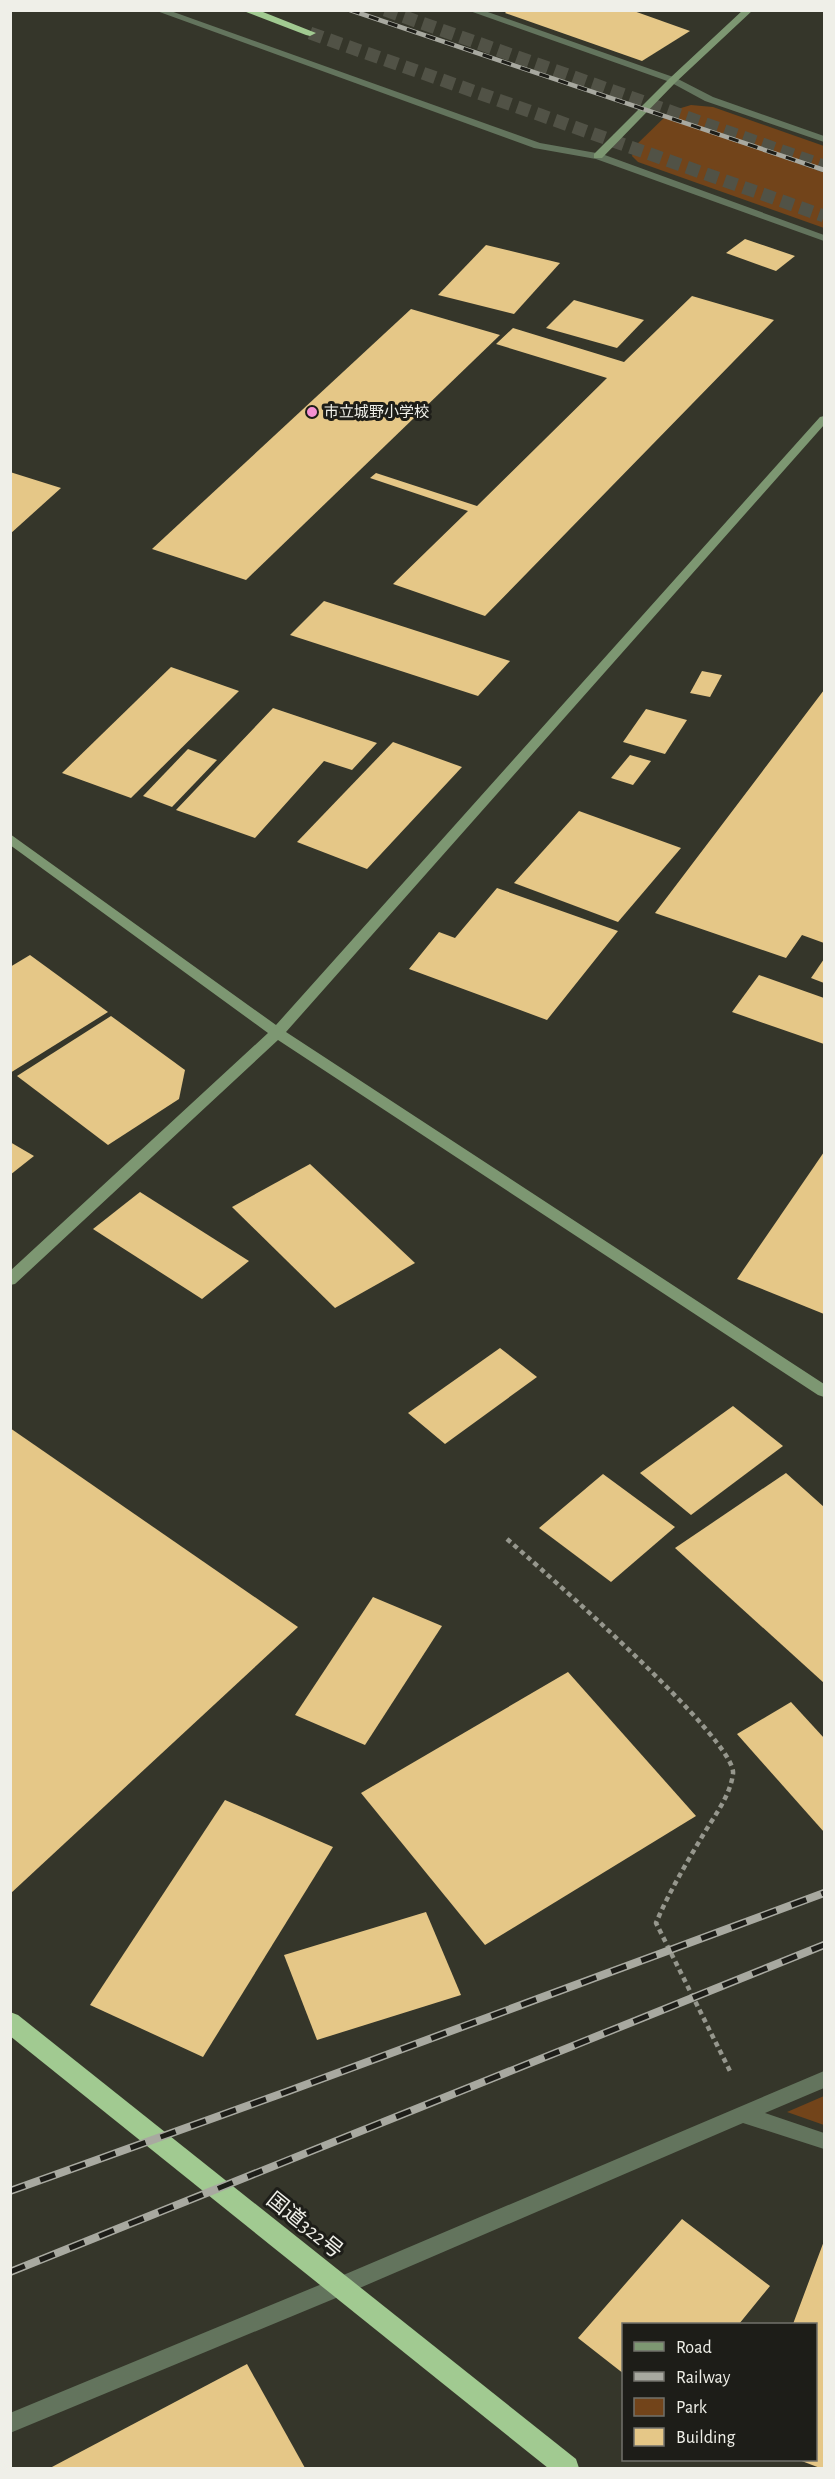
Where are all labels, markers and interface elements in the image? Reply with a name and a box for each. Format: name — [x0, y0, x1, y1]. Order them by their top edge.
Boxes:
place label: 市立城野小学校 — [324, 404, 429, 420]
marker: 市立城野小学校 — [305, 405, 319, 419]
street label: 国道322号 — [263, 2188, 347, 2262]
legend — [622, 2323, 817, 2461]
text: Road — [676, 2339, 712, 2357]
text: Railway — [676, 2369, 731, 2387]
text: Park — [676, 2399, 708, 2417]
text: Building — [676, 2429, 736, 2447]

